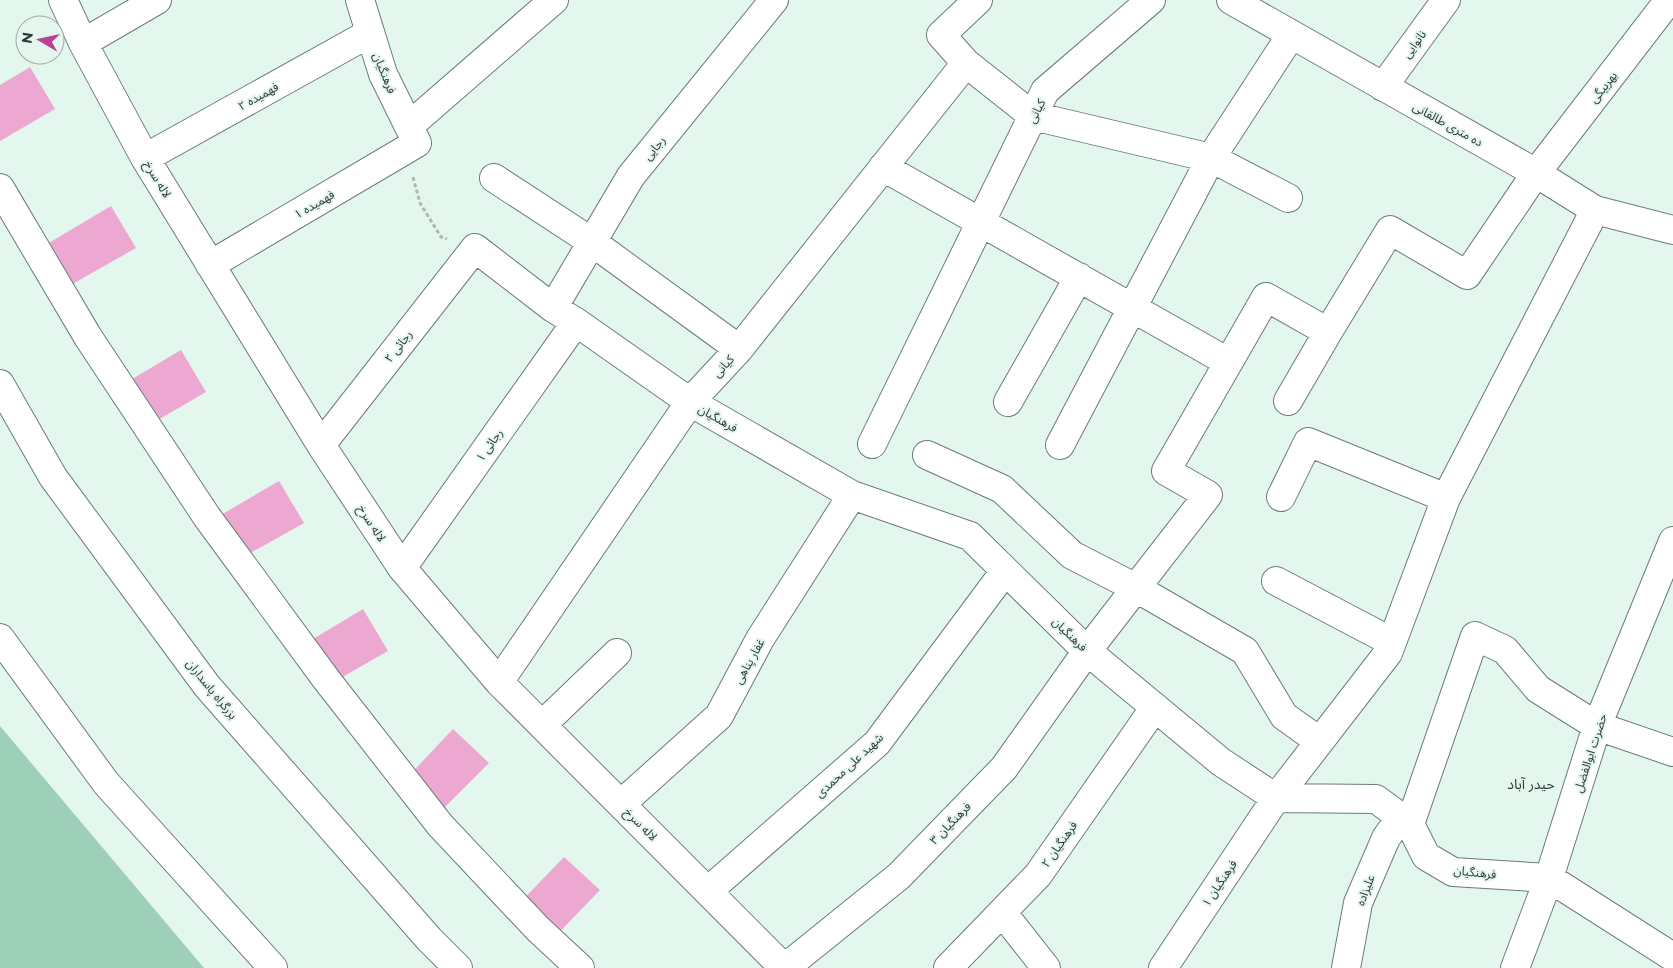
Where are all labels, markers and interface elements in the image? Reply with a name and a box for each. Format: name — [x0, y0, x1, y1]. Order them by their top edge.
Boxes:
north arrow — [15, 15, 65, 65]
street label: نانوایی — [1399, 27, 1429, 61]
text: N — [17, 31, 37, 45]
street label: فرهنگیان — [370, 50, 400, 96]
street label: بهربیگی — [1586, 68, 1620, 106]
street label: فهمیده ۲ — [235, 79, 281, 113]
street label: کیانی — [1024, 96, 1049, 126]
street label: ده متری طالقانی — [1410, 99, 1486, 150]
street label: رجایی — [640, 133, 668, 163]
street label: لاله سرخ — [139, 158, 175, 201]
street label: فهمیده ۱ — [291, 186, 337, 222]
street label: رجائی ۲ — [381, 327, 415, 365]
street label: کیانی — [709, 351, 738, 380]
street label: فرهنگیان — [696, 401, 740, 435]
street label: رجائی ۱ — [472, 426, 506, 464]
street label: لاله سرخ — [353, 502, 389, 545]
street label: فرهنگیان — [1049, 614, 1091, 654]
street label: غفار پناهی — [730, 636, 769, 687]
street label: بزرگراه پاسداران — [182, 656, 241, 723]
street label: حضرت ابوالفضل — [1570, 712, 1610, 794]
street label: شهید علی محمدی — [812, 730, 886, 800]
district label: حیدر آباد — [1507, 775, 1555, 793]
street label: فرهنگیان ۳ — [926, 799, 974, 847]
street label: لاله سرخ — [620, 804, 661, 845]
street label: فرهنگیان ۲ — [1038, 818, 1080, 870]
street label: فرهنگیان ۱ — [1198, 857, 1240, 909]
street label: فرهنگیان — [1453, 862, 1497, 882]
street label: علیزاده — [1352, 872, 1378, 908]

